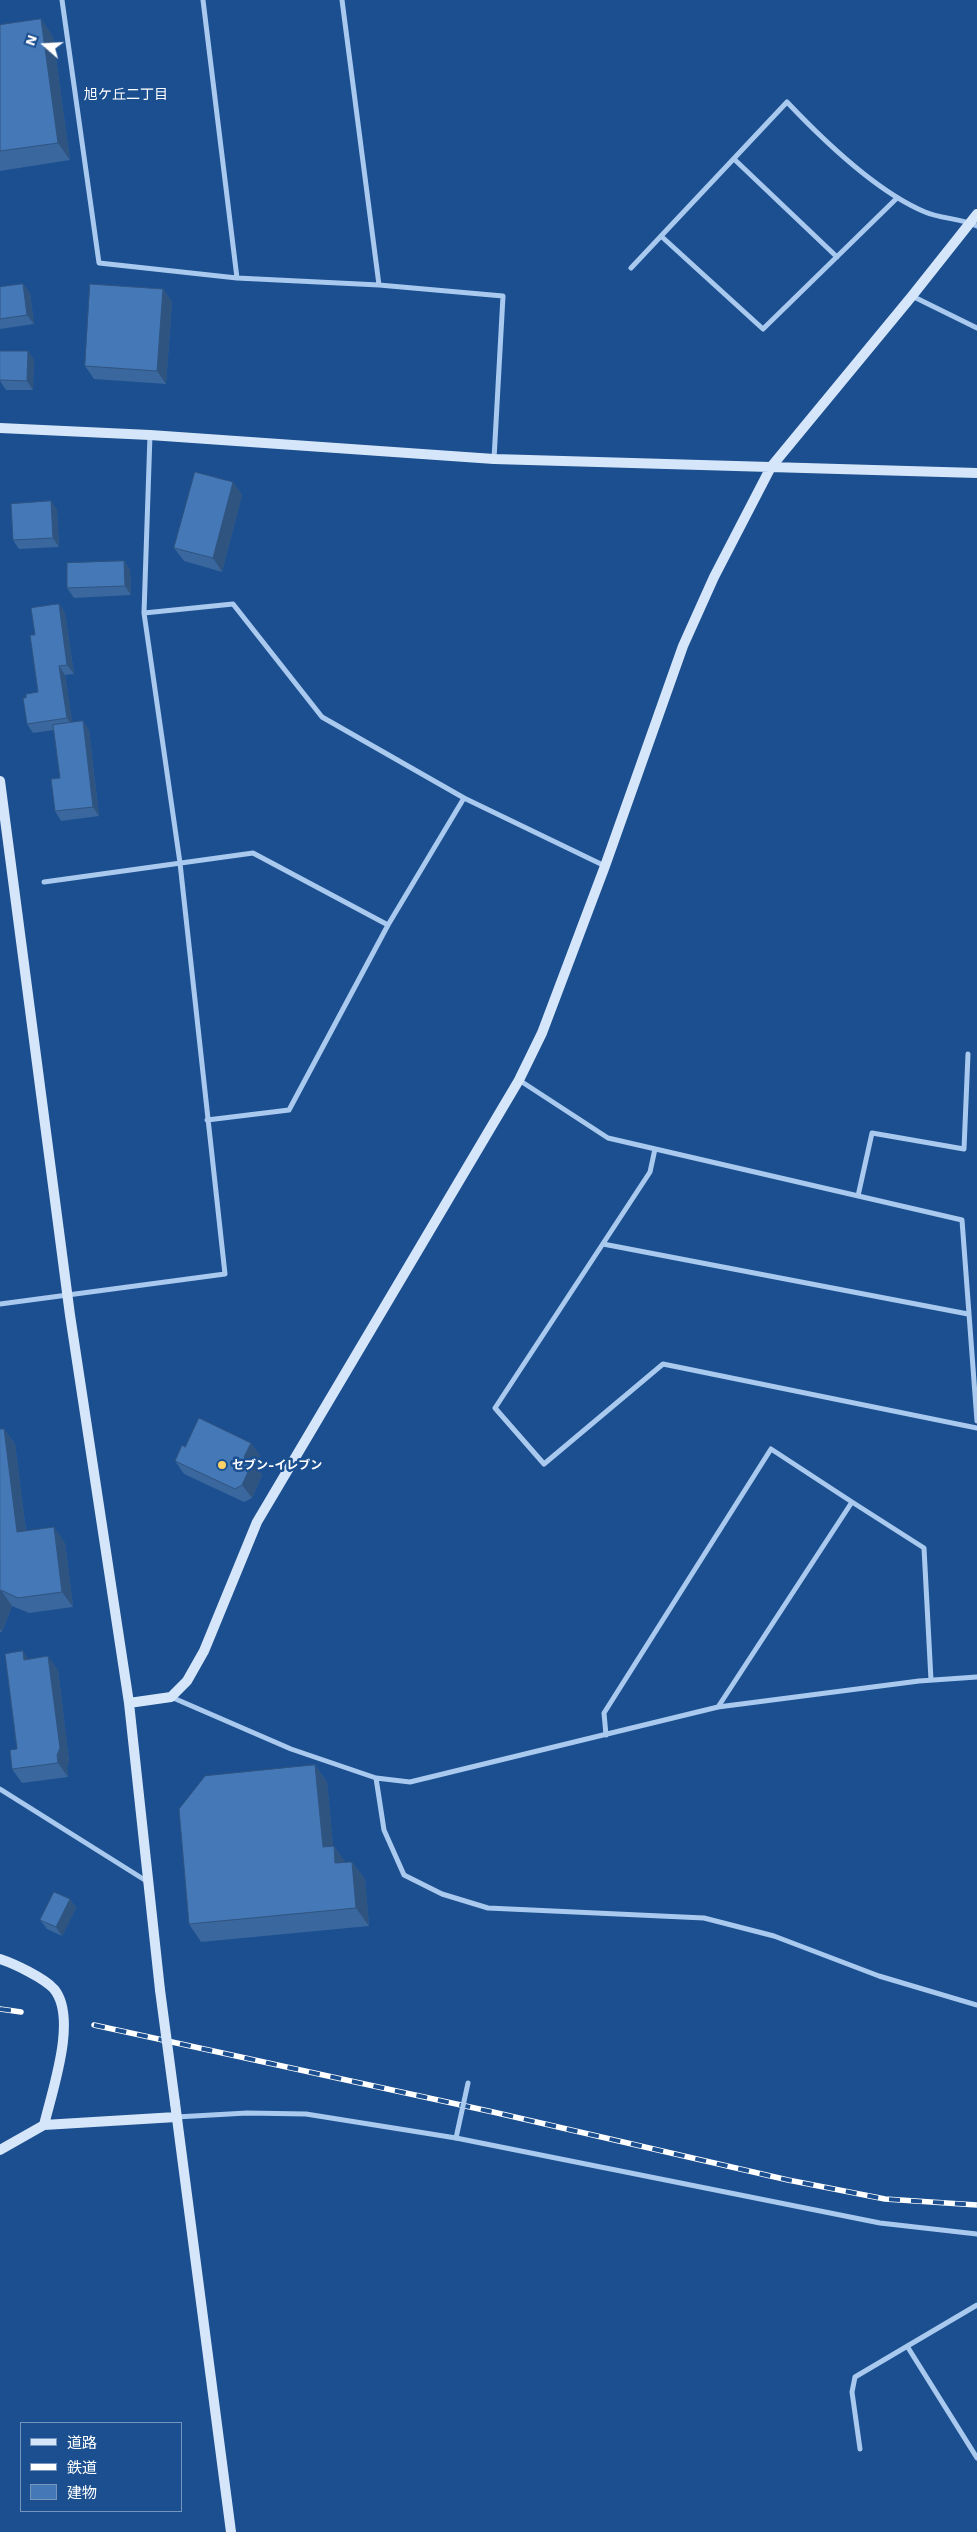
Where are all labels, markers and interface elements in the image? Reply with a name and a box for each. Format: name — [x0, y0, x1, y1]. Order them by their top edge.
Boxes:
north arrow — [20, 20, 70, 70]
text: N — [22, 33, 40, 48]
district label: 旭ケ丘二丁目 — [84, 87, 168, 103]
place label: セブン-イレブン — [232, 1458, 322, 1472]
marker: セブン-イレブン — [216, 1459, 228, 1471]
legend — [20, 2422, 182, 2512]
text: 道路 — [67, 2434, 97, 2452]
text: 鉄道 — [67, 2459, 97, 2477]
text: 建物 — [67, 2484, 97, 2502]

